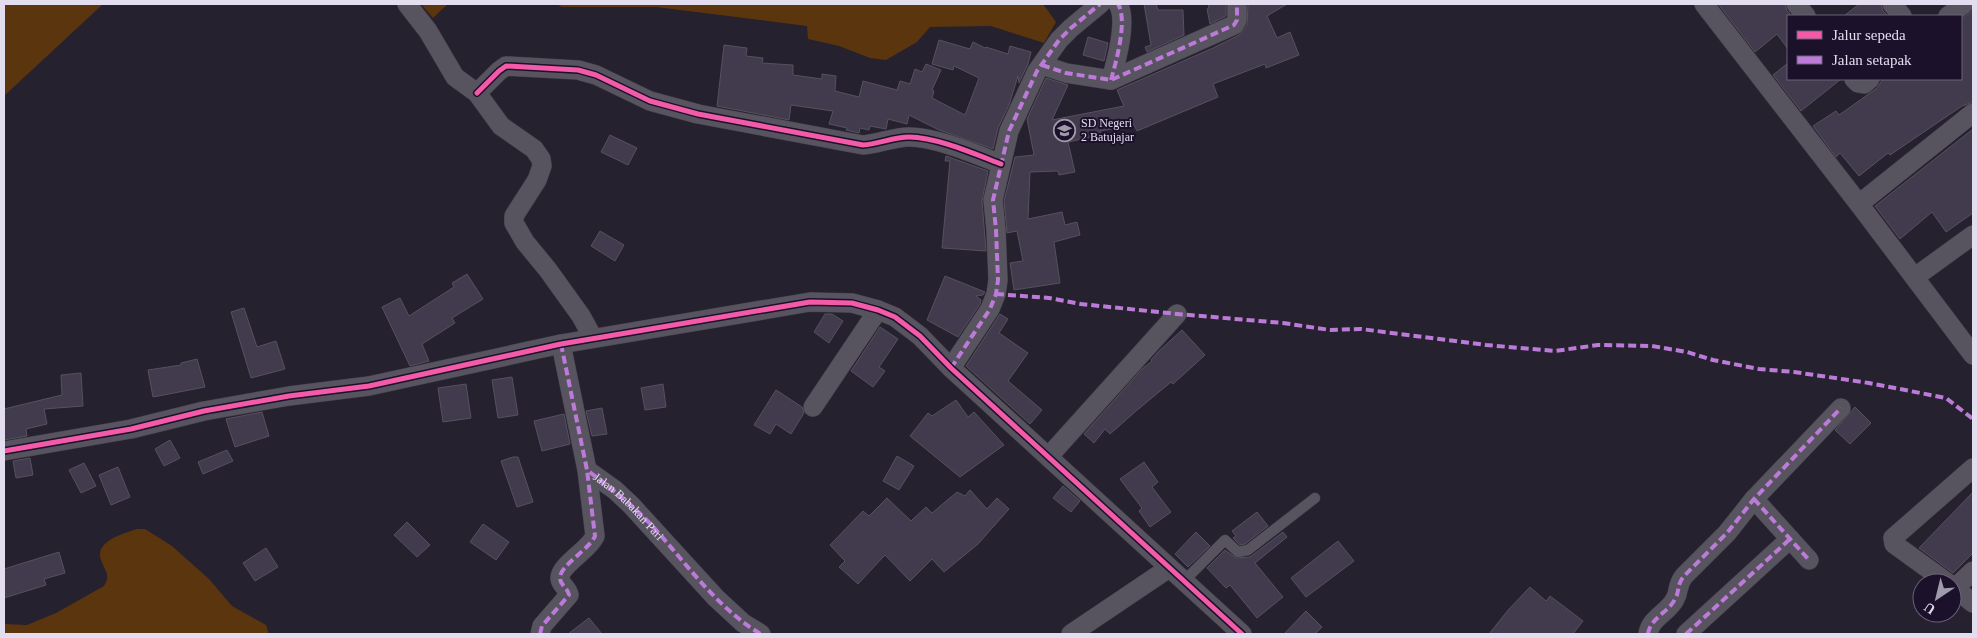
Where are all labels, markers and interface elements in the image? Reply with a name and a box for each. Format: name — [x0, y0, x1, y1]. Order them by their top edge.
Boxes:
legend — [1787, 15, 1962, 80]
text: Jalur sepeda — [1832, 27, 1906, 43]
text: Jalan setapak — [1832, 52, 1912, 68]
place label: SD Negeri 2 Batujajar — [1081, 116, 1134, 144]
school or university icon: SD Negeri 2 Batujajar — [1053, 118, 1077, 142]
street label: Jalan Babakan Pari — [591, 470, 667, 543]
north arrow — [1912, 573, 1962, 623]
text: U — [1921, 599, 1938, 617]

